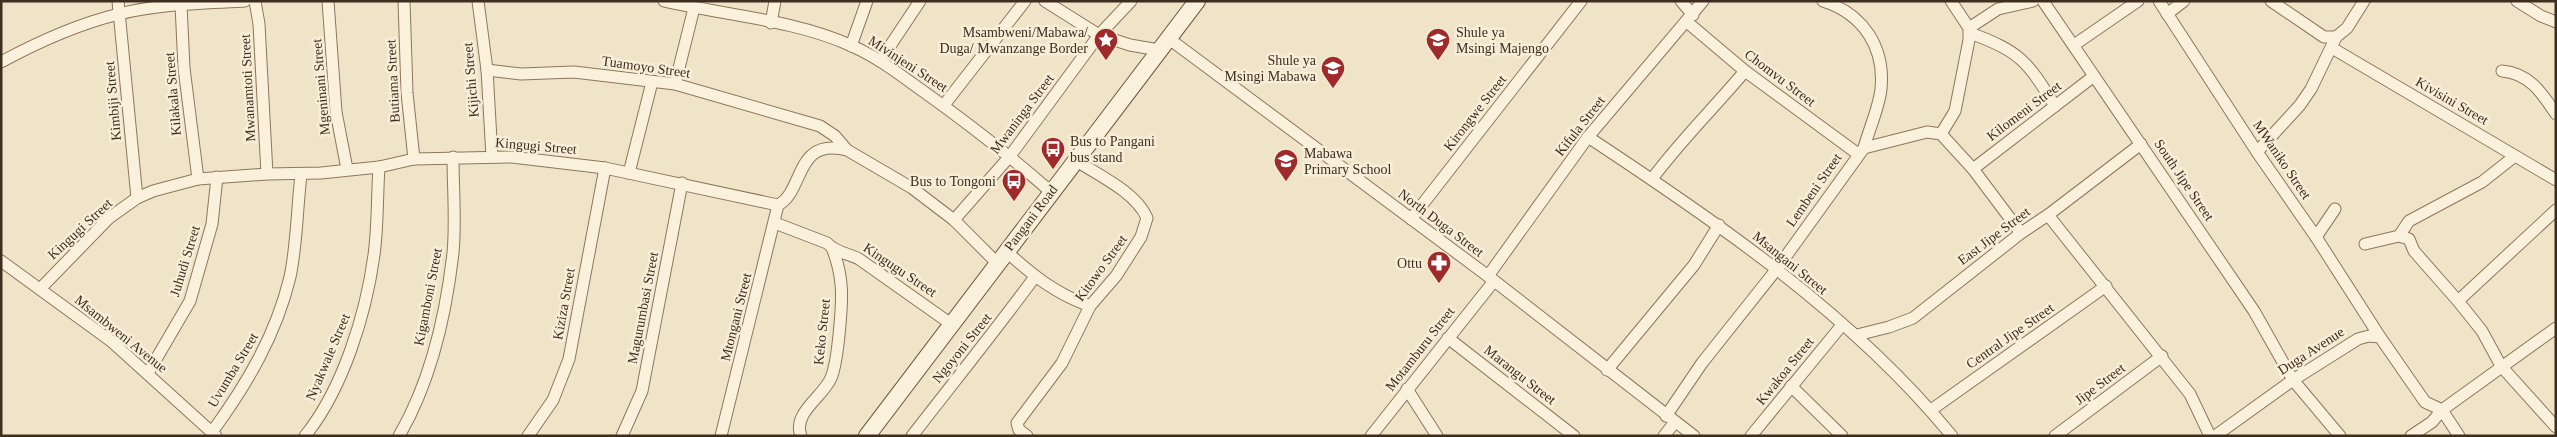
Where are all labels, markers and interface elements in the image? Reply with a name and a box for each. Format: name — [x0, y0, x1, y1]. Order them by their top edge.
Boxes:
place label: Msambweni/Mabawa/ Duga/ Mwanzange Border — [939, 25, 1088, 56]
place label: Shule ya Msingi Majengo — [1456, 25, 1549, 56]
place icon: Msambweni/Mabawa/ Duga/ Mwanzange Border — [1093, 27, 1119, 61]
school or university icon: Shule ya Msingi Majengo — [1425, 27, 1451, 61]
street label: Mivinjeni Street — [866, 33, 950, 95]
street label: Mwanamtoti Street — [238, 34, 258, 142]
street label: Mgeninani Street — [309, 38, 333, 136]
street label: Butiama Street — [383, 39, 403, 123]
street label: Kijichi Street — [460, 42, 482, 118]
street label: Chomvu Street — [1742, 47, 1818, 109]
street label: Kilakala Street — [162, 52, 184, 136]
street label: Tuamoyo Street — [601, 53, 691, 81]
place label: Shule ya Msingi Mabawa — [1225, 53, 1317, 84]
school or university icon: Shule ya Msingi Mabawa — [1320, 55, 1346, 89]
street label: Kimbiji Street — [102, 61, 124, 141]
street label: Mwaninga Street — [987, 71, 1057, 157]
street label: Kirongwe Street — [1441, 72, 1509, 154]
street label: Kivisini Street — [2413, 74, 2491, 128]
street label: Kilomeni Street — [1984, 78, 2064, 144]
street label: Kifula Street — [1552, 93, 1608, 159]
street label: MWaniko Street — [2250, 118, 2314, 202]
place label: Bus to Pangani bus stand — [1070, 134, 1155, 165]
street label: Kingugi Street — [494, 135, 578, 157]
bus stop icon: Bus to Pangani bus stand — [1040, 136, 1066, 170]
street label: South Jipe Street — [2151, 136, 2217, 224]
place label: Mabawa Primary School — [1304, 146, 1392, 177]
school or university icon: Mabawa Primary School — [1273, 148, 1299, 182]
street label: Lembeni Street — [1783, 150, 1845, 229]
bus stop icon: Bus to Tongoni — [1001, 168, 1027, 202]
place label: Bus to Tongoni — [910, 174, 996, 189]
street label: Pangani Road — [1001, 182, 1061, 254]
street label: North Duga Street — [1395, 186, 1487, 260]
street label: Kingugi Street — [45, 195, 115, 262]
street label: East Jipe Street — [1955, 204, 2033, 268]
street label: Juhudi Street — [167, 224, 203, 298]
street label: Msangani Street — [1750, 228, 1830, 298]
street label: Kitowo Street — [1072, 232, 1130, 304]
street label: Kingugu Street — [861, 240, 940, 300]
street label: Kigamboni Street — [411, 247, 445, 347]
pharmacy icon: Ottu — [1426, 250, 1452, 284]
street label: Magurumbasi Street — [625, 251, 661, 365]
place label: Ottu — [1397, 256, 1422, 271]
street label: Kiziza Street — [550, 267, 578, 341]
street label: Mtongani Street — [718, 271, 754, 363]
street label: Msambweni Avenue — [72, 292, 170, 376]
street label: Keko Street — [811, 298, 833, 366]
street label: Central Jipe Street — [1963, 300, 2057, 372]
street label: Motamburu Street — [1383, 304, 1457, 394]
street label: Ngoyoni Street — [929, 310, 995, 386]
street label: Nyakwale Street — [303, 311, 353, 403]
street label: Duga Avenue — [2275, 324, 2347, 378]
street label: Uvumba Street — [205, 330, 261, 410]
street label: Kwakoa Street — [1753, 334, 1817, 408]
street label: Marangu Street — [1481, 342, 1559, 408]
street label: Jipe Street — [2072, 360, 2128, 408]

